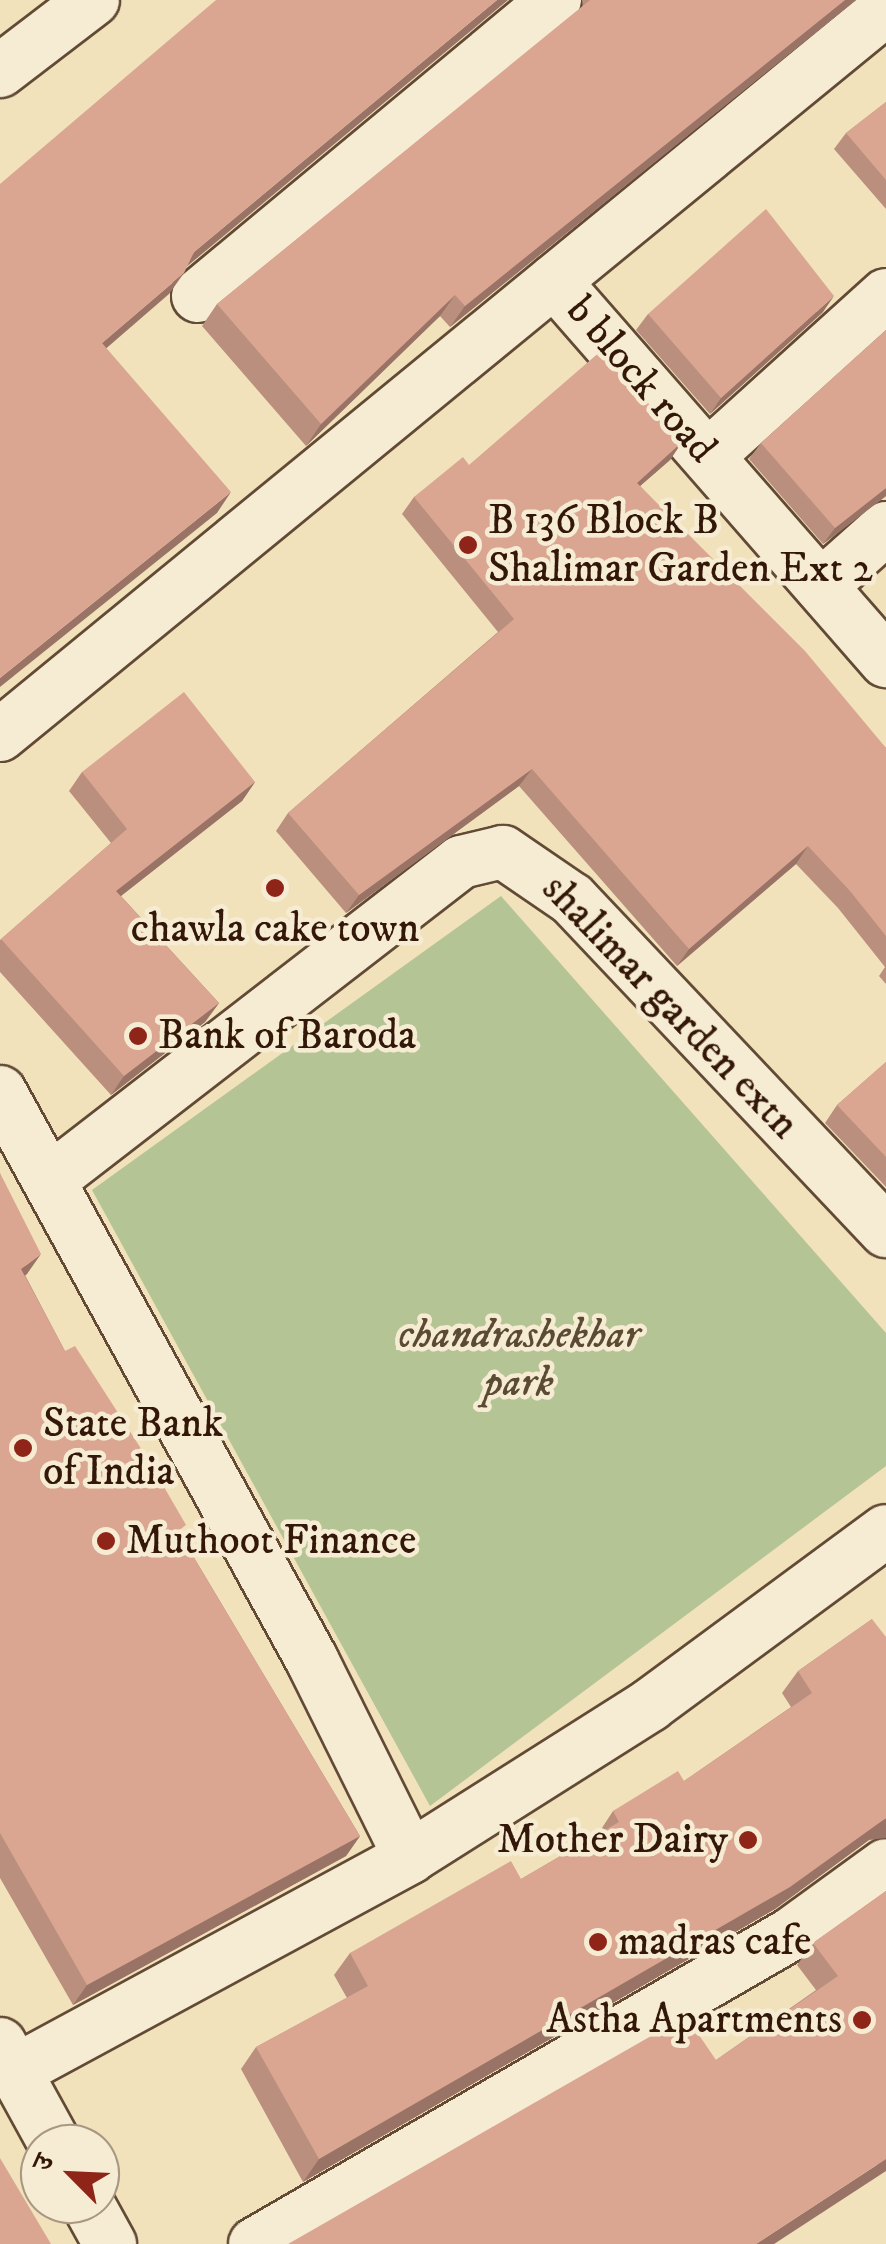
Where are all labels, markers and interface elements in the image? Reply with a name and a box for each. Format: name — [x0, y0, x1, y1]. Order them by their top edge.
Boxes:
street label: b block road — [555, 287, 727, 473]
place label: B 136 Block B Shalimar Garden Ext 2 — [488, 496, 873, 594]
marker: B 136 Block B Shalimar Garden Ext 2 — [457, 534, 479, 556]
street label: shalimar garden extn — [531, 864, 809, 1150]
marker: chawla cake town — [264, 877, 286, 899]
place label: chawla cake town — [131, 904, 419, 954]
place label: Bank of Baroda — [158, 1011, 416, 1061]
marker: Bank of Baroda — [127, 1025, 149, 1047]
park label: chandrashekhar park — [398, 1310, 640, 1408]
place label: State Bank of India — [43, 1399, 223, 1498]
marker: State Bank of India — [12, 1437, 34, 1459]
place label: Muthoot Finance — [126, 1516, 416, 1566]
marker: Muthoot Finance — [95, 1530, 117, 1552]
place label: Mother Dairy — [497, 1815, 728, 1865]
marker: Mother Dairy — [737, 1829, 759, 1851]
place label: madras cafe — [618, 1917, 811, 1967]
marker: madras cafe — [587, 1931, 609, 1953]
place label: Astha Apartments — [546, 1995, 842, 2045]
marker: Astha Apartments — [851, 2009, 873, 2031]
north arrow — [20, 2124, 120, 2224]
text: उ — [25, 2149, 63, 2176]

